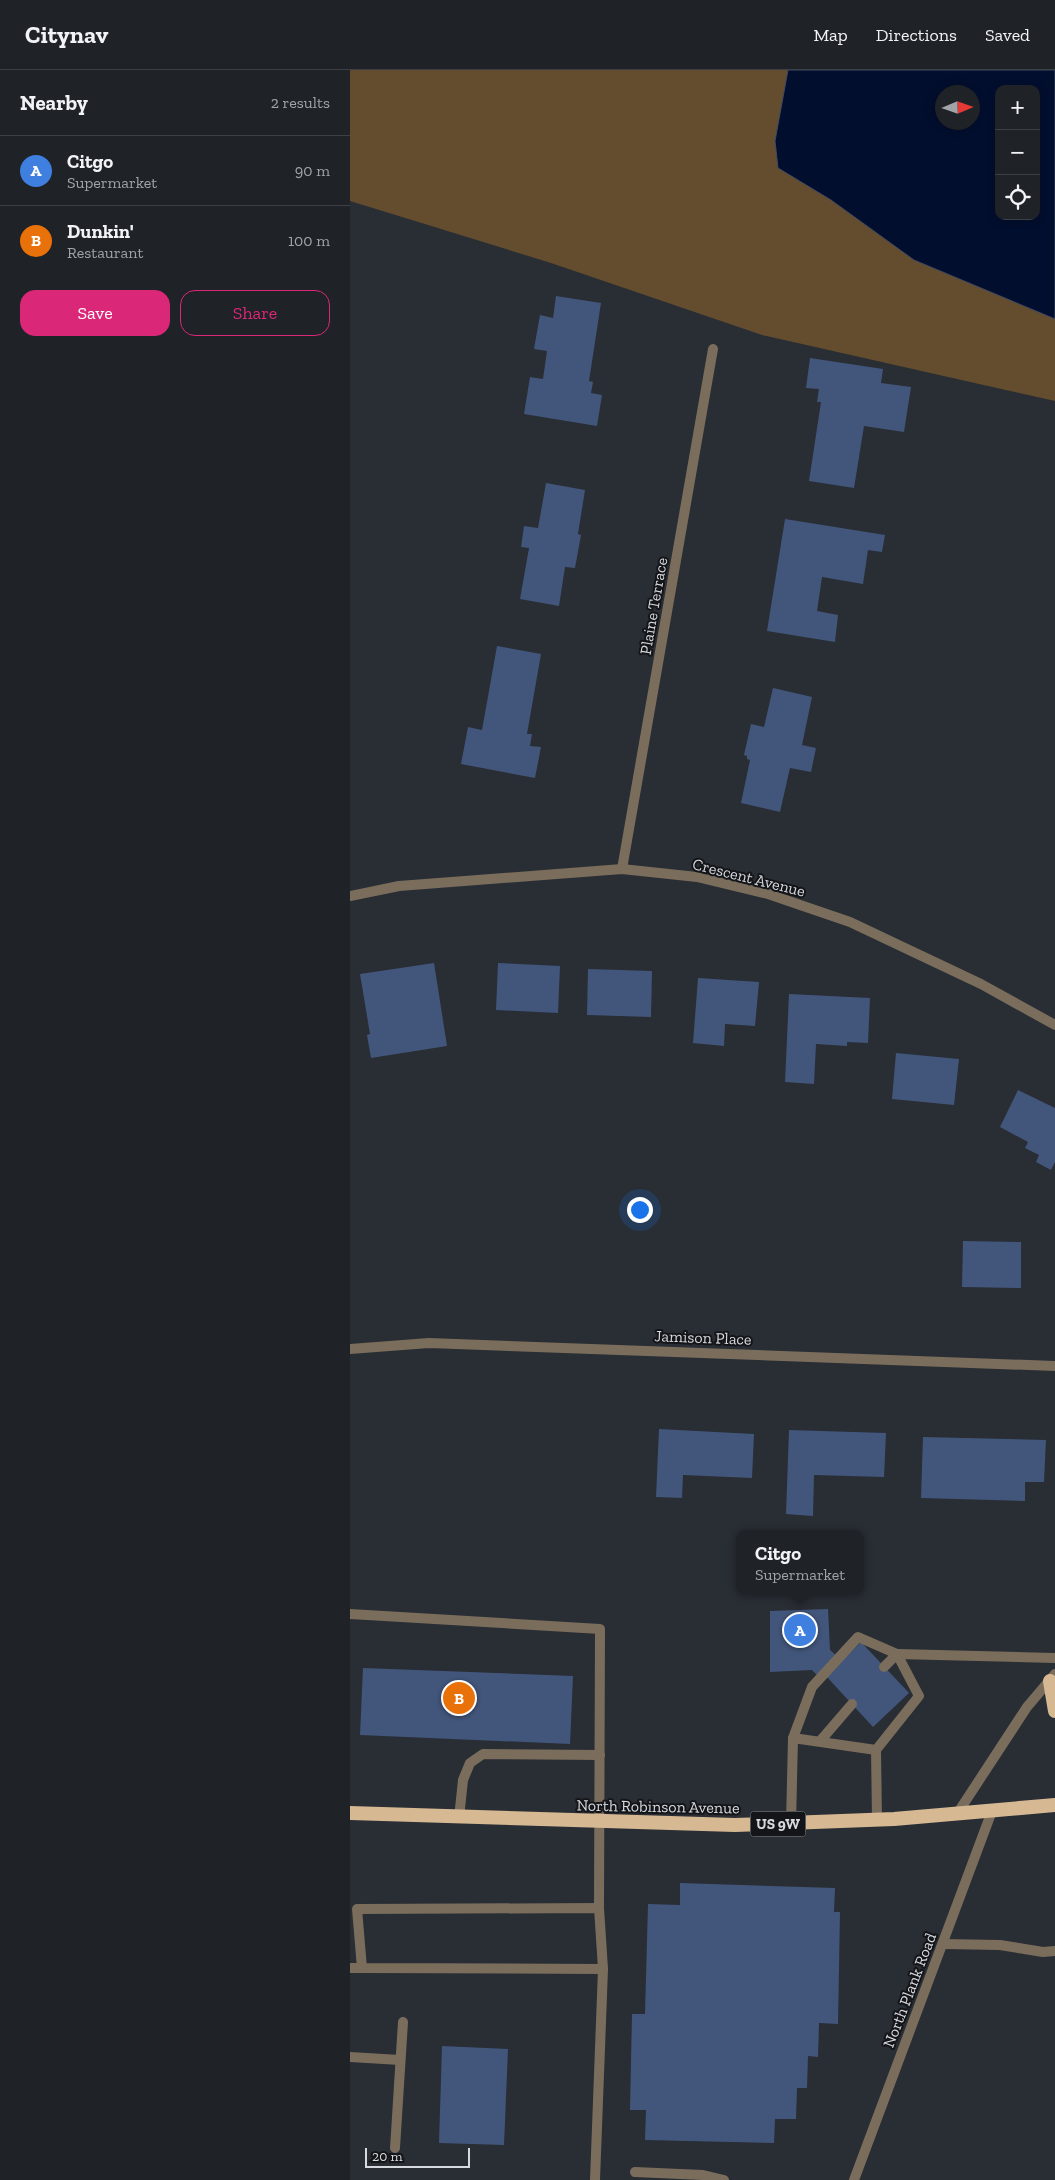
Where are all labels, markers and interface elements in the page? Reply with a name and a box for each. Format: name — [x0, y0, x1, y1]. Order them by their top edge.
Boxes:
text: Citynav — [25, 20, 108, 49]
text: Map — [813, 24, 848, 46]
text: Directions — [876, 24, 957, 46]
text: Saved — [985, 24, 1030, 46]
north arrow — [935, 85, 980, 130]
map controls — [995, 85, 1040, 220]
button: + — [995, 85, 1040, 130]
text: Nearby — [20, 90, 88, 115]
text: 2 results — [271, 93, 330, 112]
button: − — [995, 130, 1040, 175]
text: Citgo — [67, 150, 113, 173]
text: A — [31, 161, 42, 180]
text: 90 m — [295, 161, 330, 180]
text: Supermarket — [67, 173, 157, 192]
button: locate — [995, 175, 1040, 220]
text: Dunkin' — [67, 220, 134, 243]
text: B — [31, 231, 41, 250]
text: 100 m — [288, 231, 330, 250]
text: Restaurant — [67, 243, 143, 262]
button: Save — [20, 290, 170, 336]
button: Share — [180, 290, 330, 336]
street label: Plaine Terrace — [636, 556, 671, 656]
street label: Crescent Avenue — [691, 854, 807, 901]
your location — [627, 1197, 653, 1223]
street label: Jamison Place — [654, 1326, 752, 1349]
popup — [736, 1530, 864, 1595]
text: Citgo — [755, 1542, 801, 1565]
text: Supermarket — [755, 1565, 845, 1584]
pin: A — [784, 1611, 816, 1649]
pin: B — [443, 1679, 475, 1717]
street label: North Robinson Avenue — [576, 1796, 740, 1817]
road number: US 9W — [750, 1812, 806, 1836]
street label: North Plank Road — [879, 1930, 940, 2050]
scale bar — [365, 2145, 470, 2168]
text: 20 m — [372, 2148, 403, 2165]

